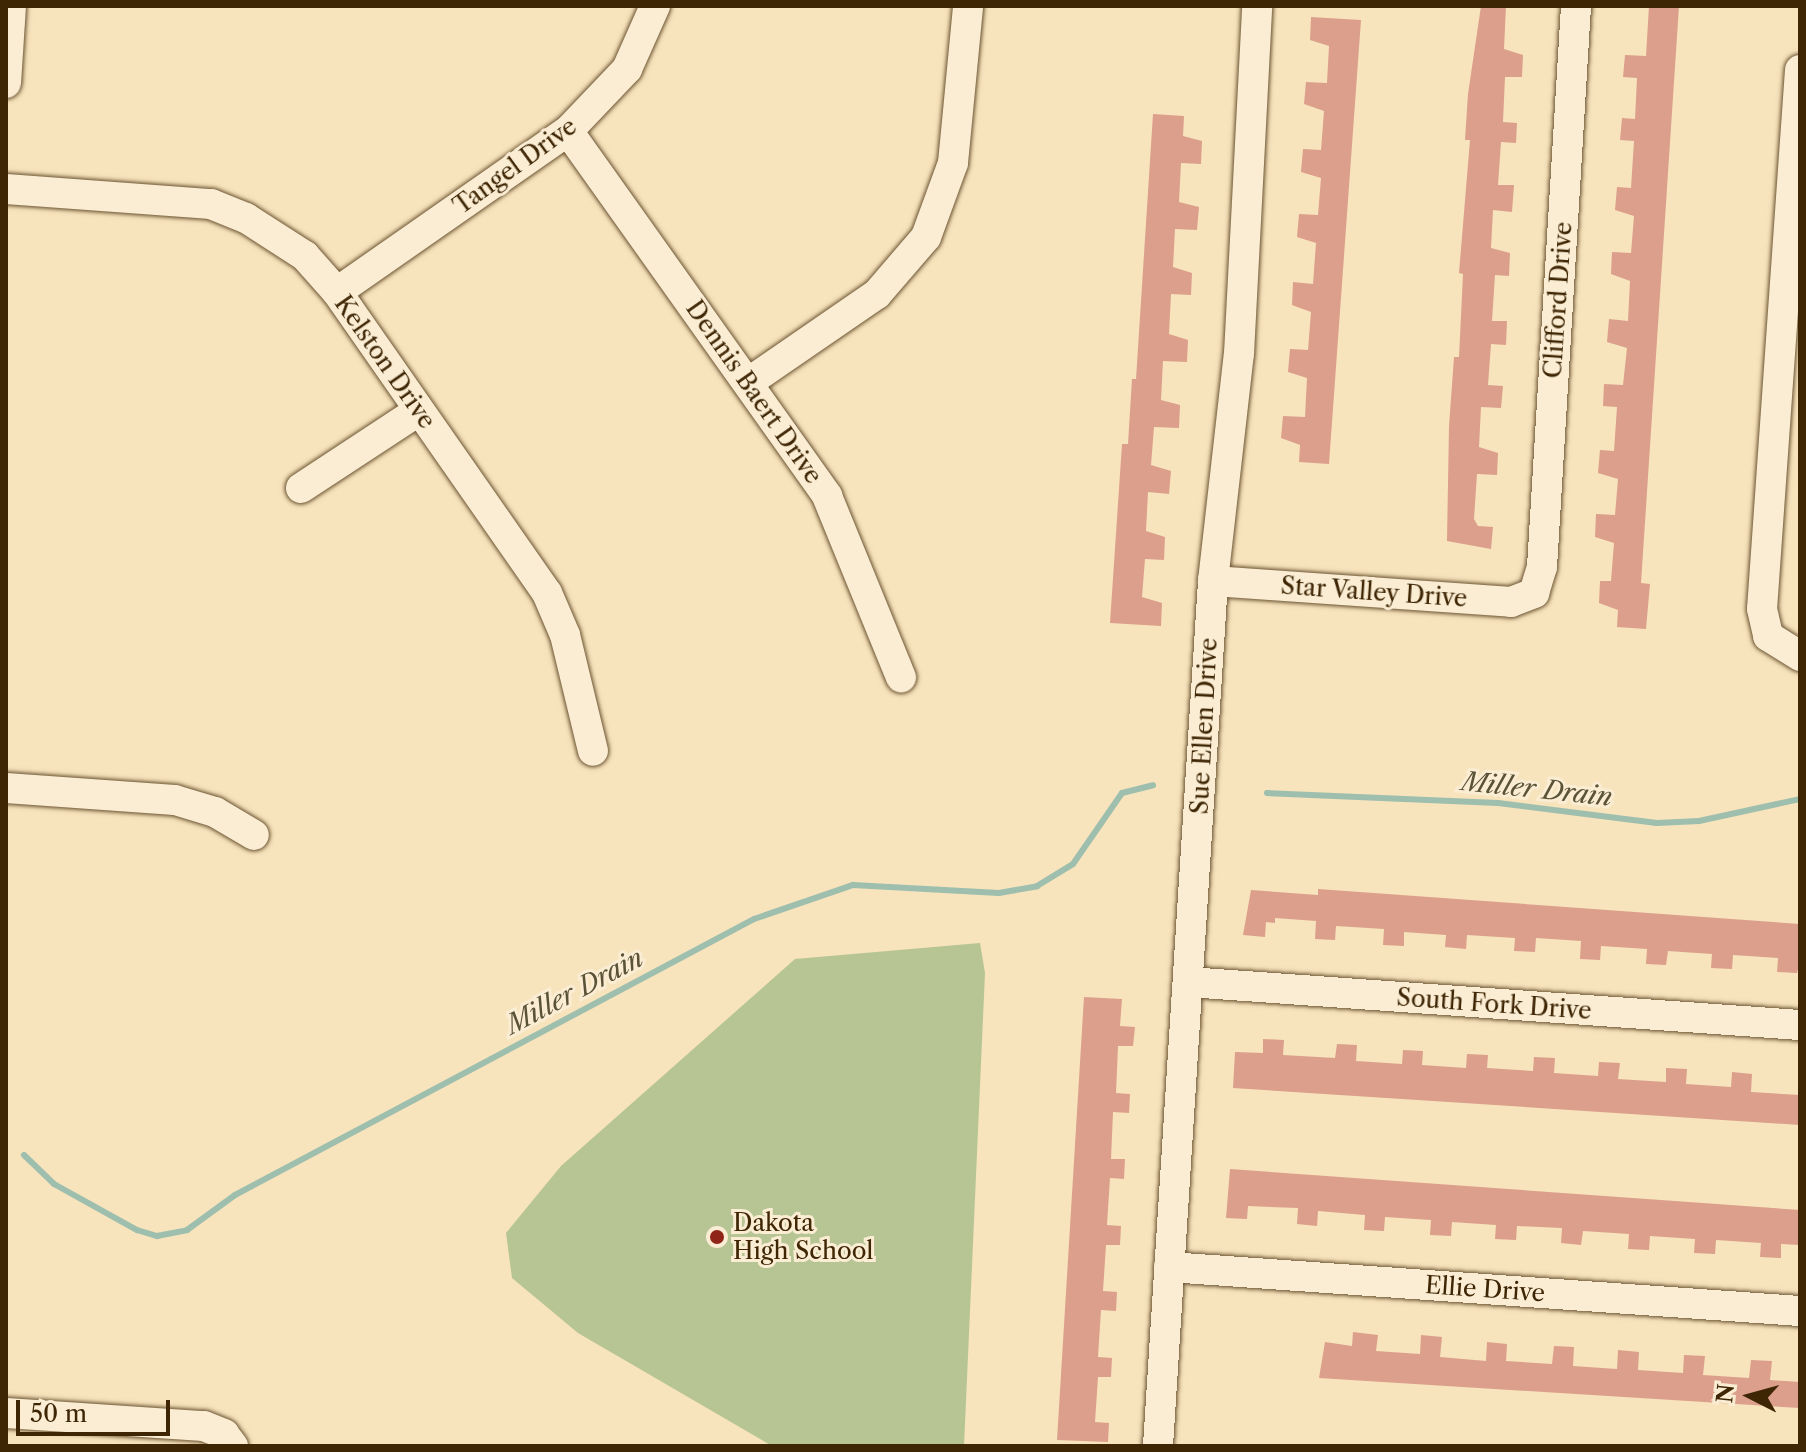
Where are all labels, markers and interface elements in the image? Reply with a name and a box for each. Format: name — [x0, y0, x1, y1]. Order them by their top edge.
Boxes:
street label: Tangel Drive — [448, 112, 582, 220]
street label: Clifford Drive — [1538, 221, 1578, 379]
street label: Kelston Drive — [328, 290, 442, 434]
street label: Dennis Baert Drive — [680, 295, 828, 489]
street label: Star Valley Drive — [1279, 571, 1469, 613]
street label: Sue Ellen Drive — [1185, 637, 1223, 815]
water label: Miller Drain — [1460, 767, 1614, 813]
water label: Miller Drain — [501, 943, 649, 1041]
street label: South Fork Drive — [1395, 983, 1593, 1025]
place label: Dakota High School — [733, 1209, 873, 1265]
marker: Dakota High School — [708, 1228, 726, 1246]
street label: Ellie Drive — [1424, 1270, 1546, 1308]
north arrow — [1710, 1356, 1790, 1436]
text: N — [1711, 1383, 1740, 1404]
scale bar — [20, 1384, 174, 1434]
text: 50 m — [30, 1399, 87, 1428]

